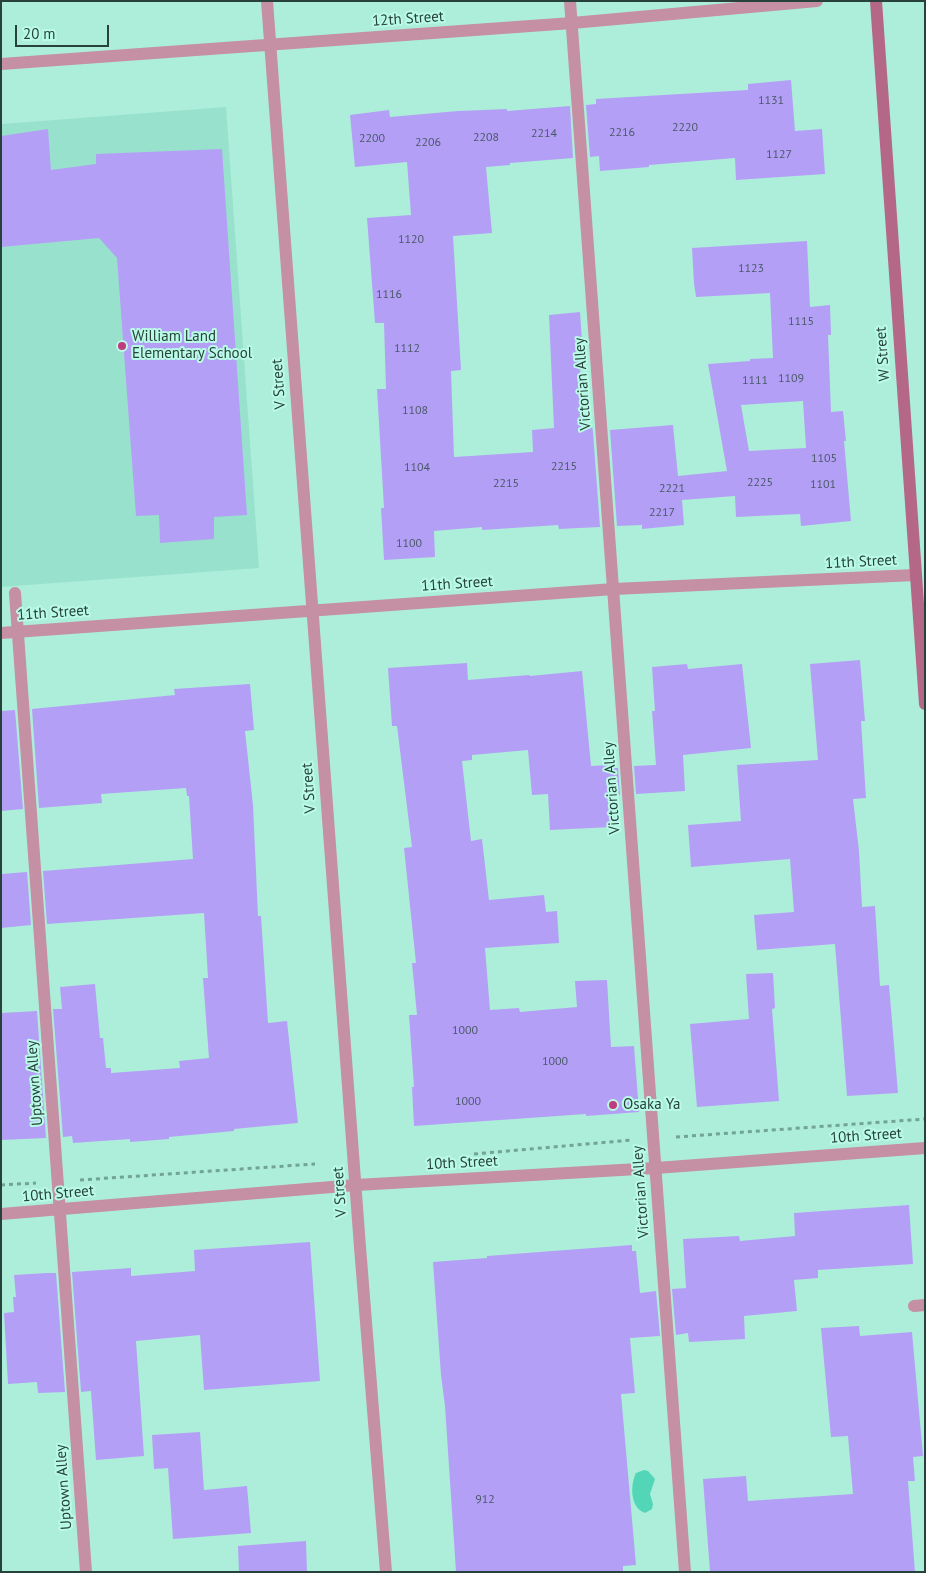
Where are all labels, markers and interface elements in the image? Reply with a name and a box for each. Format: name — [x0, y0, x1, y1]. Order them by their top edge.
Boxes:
street label: 12th Street — [371, 8, 445, 30]
scale bar — [18, 15, 111, 47]
text: 20 m — [23, 24, 56, 43]
house number: 1131 — [758, 94, 784, 108]
house number: 2220 — [672, 121, 698, 135]
house number: 2216 — [609, 126, 635, 140]
house number: 2214 — [531, 127, 557, 141]
house number: 2208 — [473, 131, 499, 145]
house number: 2200 — [359, 132, 385, 146]
house number: 2206 — [415, 136, 441, 150]
house number: 1127 — [766, 148, 792, 162]
house number: 1120 — [398, 233, 424, 247]
house number: 1123 — [738, 262, 764, 276]
house number: 1116 — [376, 288, 402, 302]
house number: 1115 — [788, 315, 814, 329]
street label: W Street — [872, 326, 894, 382]
place label: William Land Elementary School — [132, 328, 252, 363]
street label: Victorian Alley — [571, 337, 595, 431]
marker: William Land Elementary School — [116, 340, 128, 352]
house number: 1112 — [394, 342, 420, 356]
street label: V Street — [268, 358, 290, 410]
house number: 1109 — [778, 372, 804, 386]
house number: 1111 — [742, 374, 768, 388]
house number: 1108 — [402, 404, 428, 418]
house number: 1105 — [811, 452, 837, 466]
house number: 2215 — [551, 460, 577, 474]
house number: 1104 — [404, 461, 430, 475]
house number: 2225 — [747, 476, 773, 490]
house number: 2215 — [493, 477, 519, 491]
house number: 1101 — [810, 478, 836, 492]
house number: 2221 — [659, 482, 685, 496]
house number: 2217 — [649, 506, 675, 520]
house number: 1100 — [396, 537, 422, 551]
street label: 11th Street — [825, 551, 897, 573]
street label: 11th Street — [420, 573, 494, 595]
street label: 11th Street — [16, 602, 90, 624]
street label: Victorian Alley — [600, 741, 624, 835]
street label: V Street — [298, 762, 320, 814]
house number: 1000 — [452, 1024, 478, 1038]
street label: Uptown Alley — [23, 1040, 47, 1126]
house number: 1000 — [542, 1055, 568, 1069]
house number: 1000 — [455, 1095, 481, 1109]
place label: Osaka Ya — [623, 1096, 680, 1114]
marker: Osaka Ya — [607, 1099, 619, 1111]
street label: 10th Street — [829, 1125, 903, 1147]
street label: Victorian Alley — [629, 1145, 653, 1239]
street label: 10th Street — [426, 1152, 498, 1174]
street label: V Street — [329, 1166, 351, 1218]
street label: 10th Street — [21, 1182, 95, 1206]
street label: Uptown Alley — [52, 1444, 76, 1530]
house number: 912 — [475, 1493, 495, 1507]

